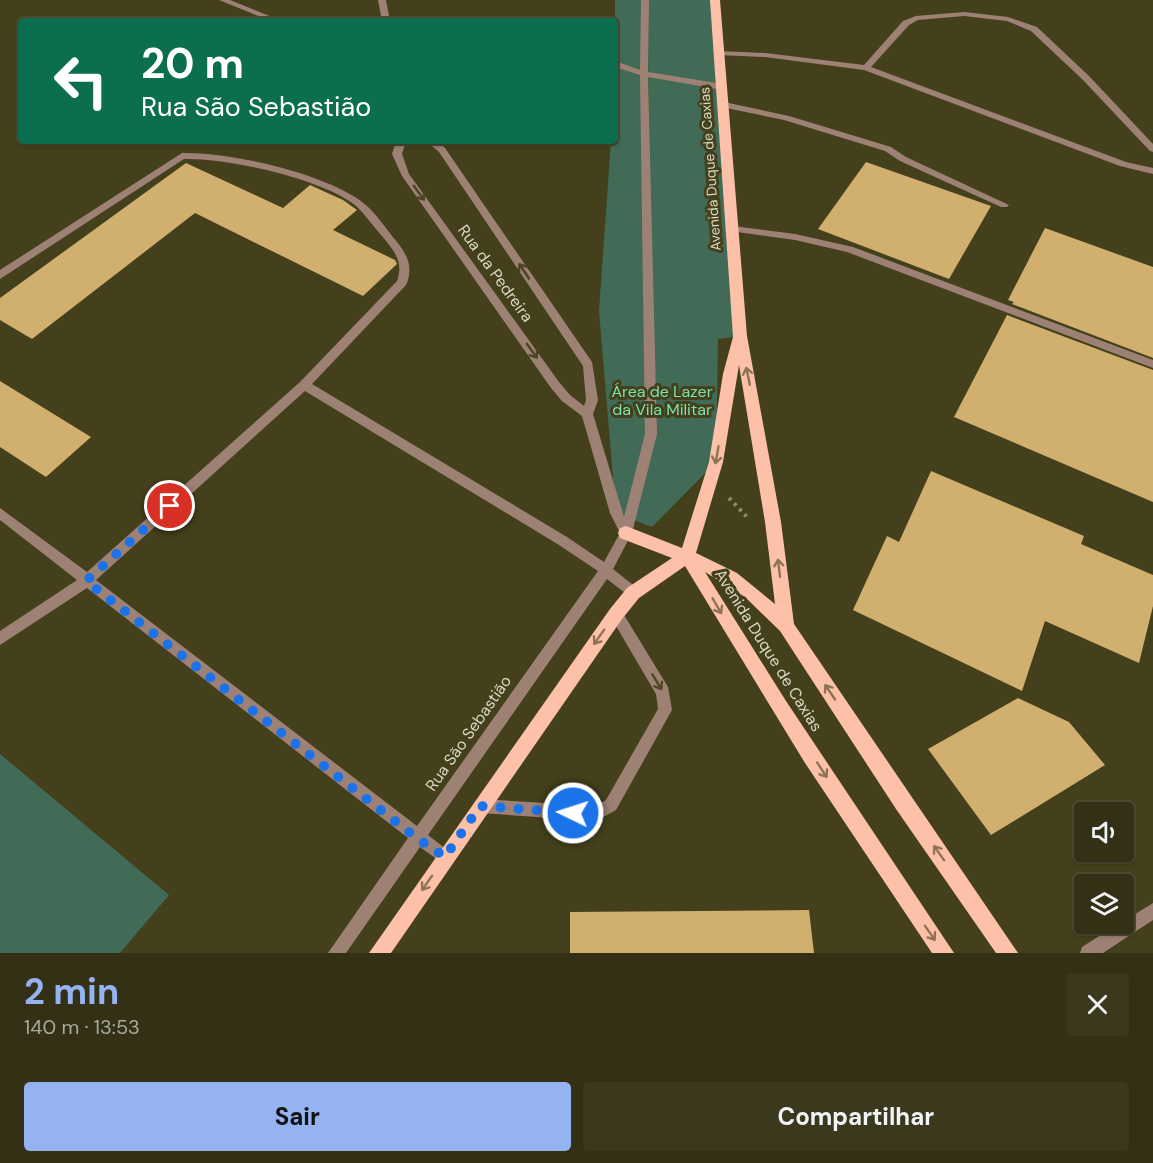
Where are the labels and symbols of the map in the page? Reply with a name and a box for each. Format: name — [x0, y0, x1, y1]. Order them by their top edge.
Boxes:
street label: Avenida Duque de Caxias — [695, 86, 725, 252]
one-way arrow — [412, 185, 425, 201]
street label: Rua da Pedreira — [453, 220, 538, 326]
one-way arrow — [518, 264, 530, 280]
one-way arrow — [526, 343, 539, 359]
one-way arrow — [742, 367, 753, 386]
park label: Área de Lazer da Vila Militar — [611, 381, 713, 420]
one-way arrow — [711, 445, 722, 465]
pin — [144, 480, 195, 531]
one-way arrow — [773, 559, 784, 579]
street label: Avenida Duque de Caxias — [710, 565, 827, 735]
one-way arrow — [711, 598, 723, 615]
one-way arrow — [593, 628, 605, 645]
street label: Rua São Sebastião — [421, 671, 516, 795]
one-way arrow — [651, 673, 663, 690]
one-way arrow — [823, 684, 835, 701]
one-way arrow — [816, 762, 828, 778]
position arrow — [541, 781, 605, 845]
one-way arrow — [933, 846, 945, 862]
one-way arrow — [421, 874, 433, 890]
one-way arrow — [924, 924, 936, 940]

